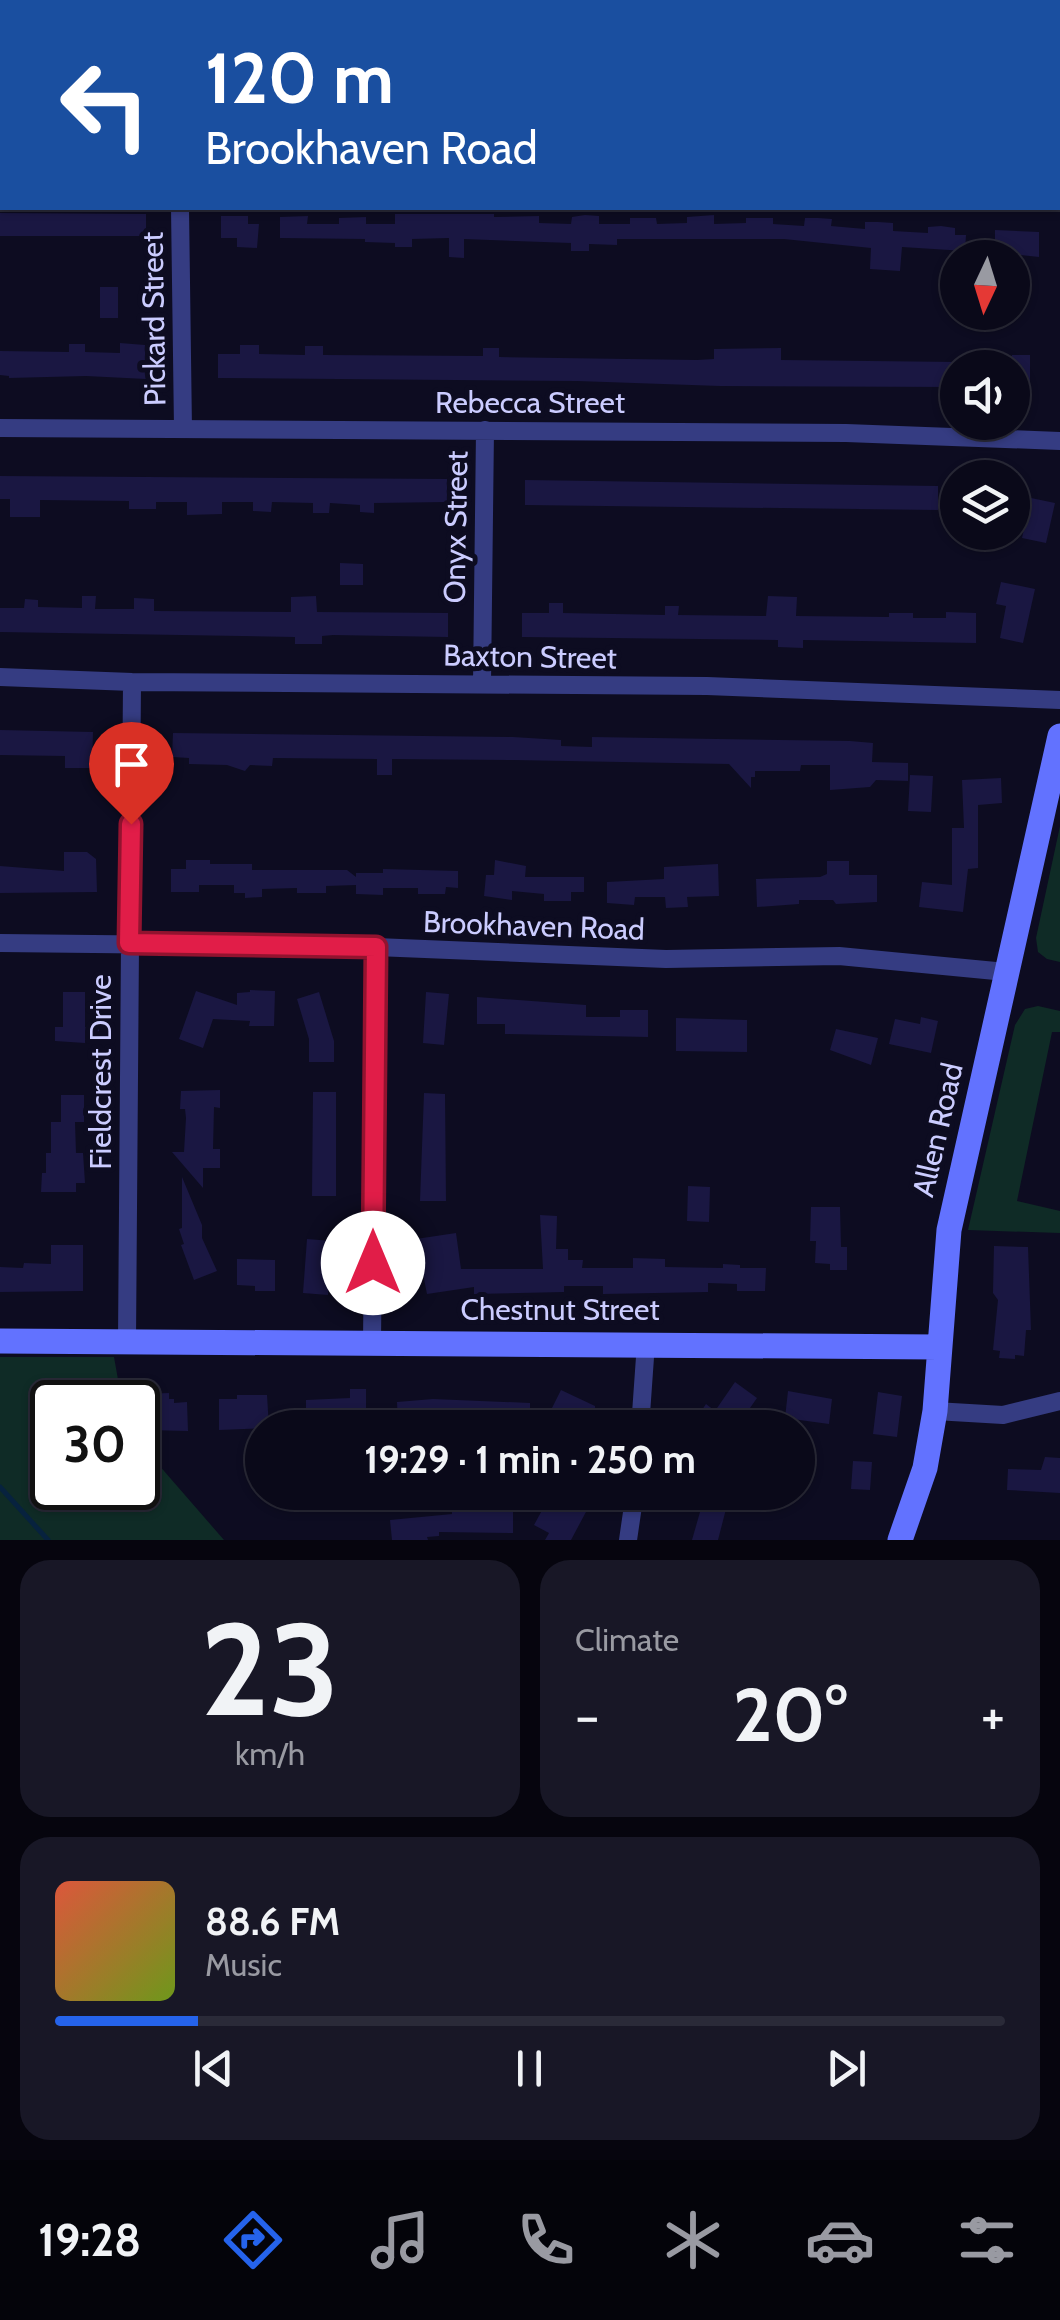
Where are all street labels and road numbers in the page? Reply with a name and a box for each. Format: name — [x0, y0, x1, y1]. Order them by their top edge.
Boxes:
street label: Pickard Street — [133, 232, 174, 406]
street label: Rebecca Street — [435, 384, 625, 421]
street label: Onyx Street — [436, 450, 475, 604]
street label: Baxton Street — [443, 636, 617, 677]
street label: Brookhaven Road — [423, 903, 646, 948]
street label: Fieldcrest Drive — [82, 974, 119, 1170]
street label: Allen Road — [904, 1059, 971, 1200]
street label: Chestnut Street — [460, 1291, 660, 1328]

